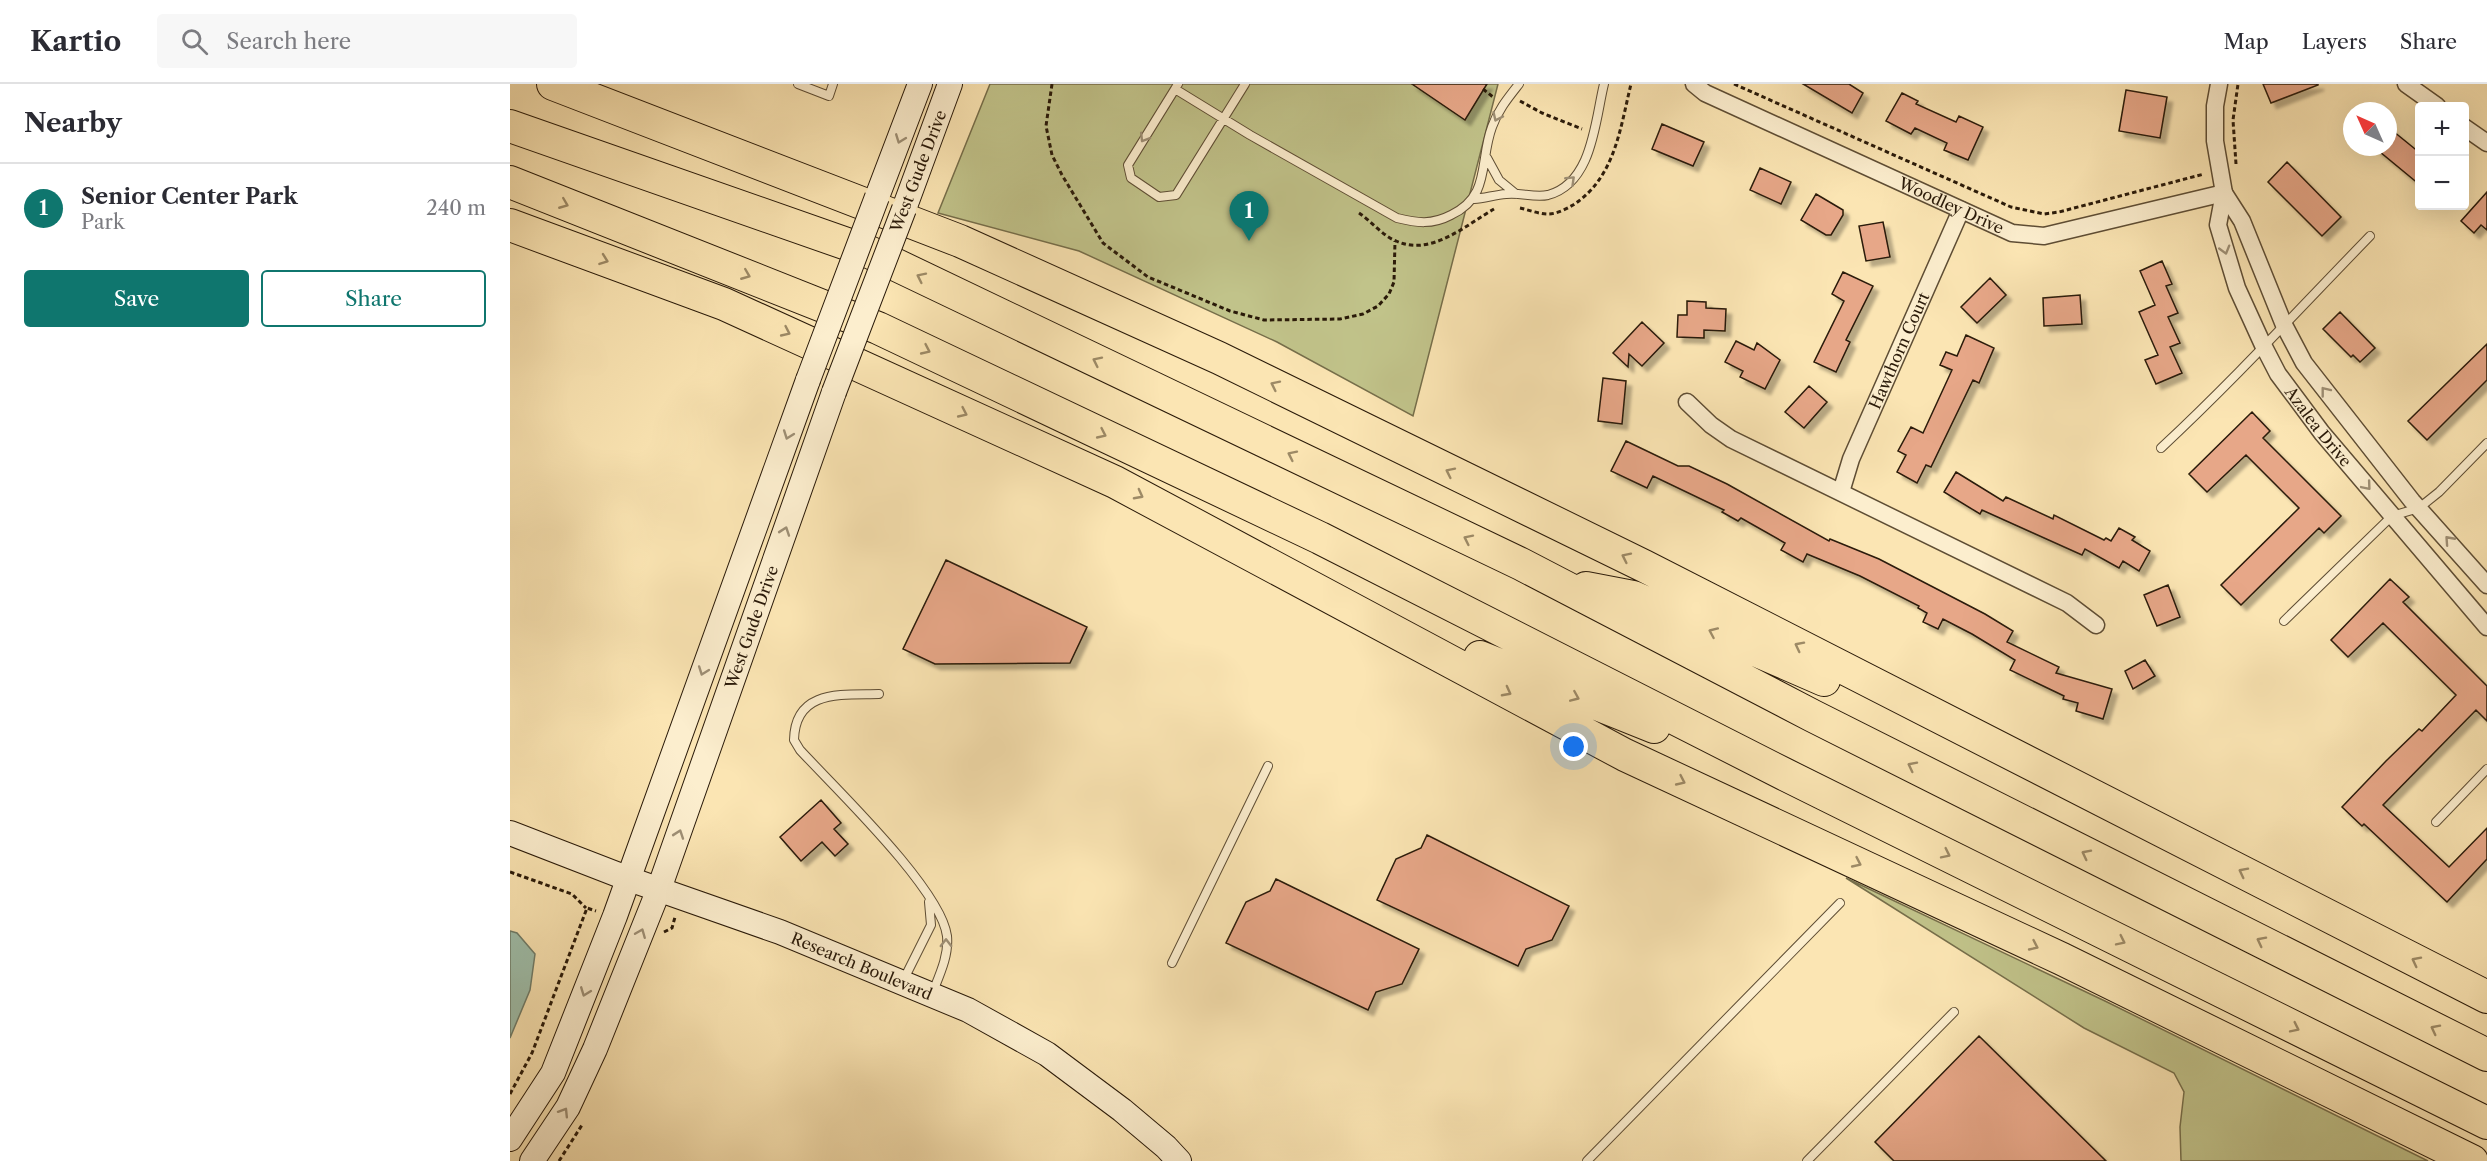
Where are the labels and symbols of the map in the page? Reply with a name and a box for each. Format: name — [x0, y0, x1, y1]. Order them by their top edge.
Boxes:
north arrow — [2343, 102, 2397, 156]
street label: West Gude Drive — [885, 107, 950, 236]
one-way arrow — [1492, 110, 1504, 121]
one-way arrow — [1140, 131, 1151, 142]
one-way arrow — [894, 133, 907, 143]
street label: Woodley Drive — [1895, 172, 2007, 238]
one-way arrow — [1563, 176, 1574, 187]
pin: 1 — [1230, 192, 1268, 241]
one-way arrow — [558, 197, 569, 209]
one-way arrow — [2218, 244, 2230, 255]
one-way arrow — [598, 253, 609, 265]
one-way arrow — [740, 268, 751, 281]
one-way arrow — [917, 272, 928, 284]
street label: Hawthorn Court — [1864, 289, 1934, 412]
one-way arrow — [779, 324, 790, 336]
one-way arrow — [919, 343, 930, 355]
one-way arrow — [1093, 357, 1104, 369]
one-way arrow — [1271, 381, 1282, 393]
street label: Azalea Drive — [2280, 382, 2356, 471]
one-way arrow — [2321, 386, 2332, 397]
one-way arrow — [956, 405, 967, 417]
one-way arrow — [1095, 427, 1106, 439]
one-way arrow — [783, 429, 796, 440]
one-way arrow — [1288, 450, 1299, 462]
one-way arrow — [1446, 467, 1457, 479]
one-way arrow — [2360, 479, 2371, 490]
one-way arrow — [1133, 488, 1144, 499]
one-way arrow — [778, 526, 791, 537]
one-way arrow — [1463, 534, 1474, 546]
one-way arrow — [2445, 537, 2456, 547]
one-way arrow — [1621, 553, 1632, 565]
street label: West Gude Drive — [720, 563, 782, 692]
one-way arrow — [1708, 627, 1719, 639]
one-way arrow — [1795, 641, 1806, 653]
one-way arrow — [698, 665, 711, 676]
one-way arrow — [1501, 685, 1511, 696]
one-way arrow — [1568, 690, 1579, 702]
your location — [1559, 732, 1588, 761]
one-way arrow — [1908, 762, 1919, 773]
one-way arrow — [1674, 774, 1685, 786]
one-way arrow — [671, 829, 684, 840]
one-way arrow — [1940, 847, 1951, 859]
one-way arrow — [2082, 849, 2093, 861]
one-way arrow — [1851, 856, 1862, 868]
one-way arrow — [2238, 868, 2249, 879]
one-way arrow — [634, 928, 646, 939]
street label: Research Boulevard — [788, 928, 936, 1004]
one-way arrow — [2114, 934, 2125, 945]
one-way arrow — [2256, 937, 2267, 949]
one-way arrow — [940, 938, 952, 947]
one-way arrow — [2028, 938, 2039, 950]
one-way arrow — [2412, 957, 2423, 968]
one-way arrow — [579, 986, 592, 997]
one-way arrow — [2289, 1020, 2300, 1032]
one-way arrow — [2430, 1025, 2441, 1036]
one-way arrow — [557, 1108, 569, 1118]

